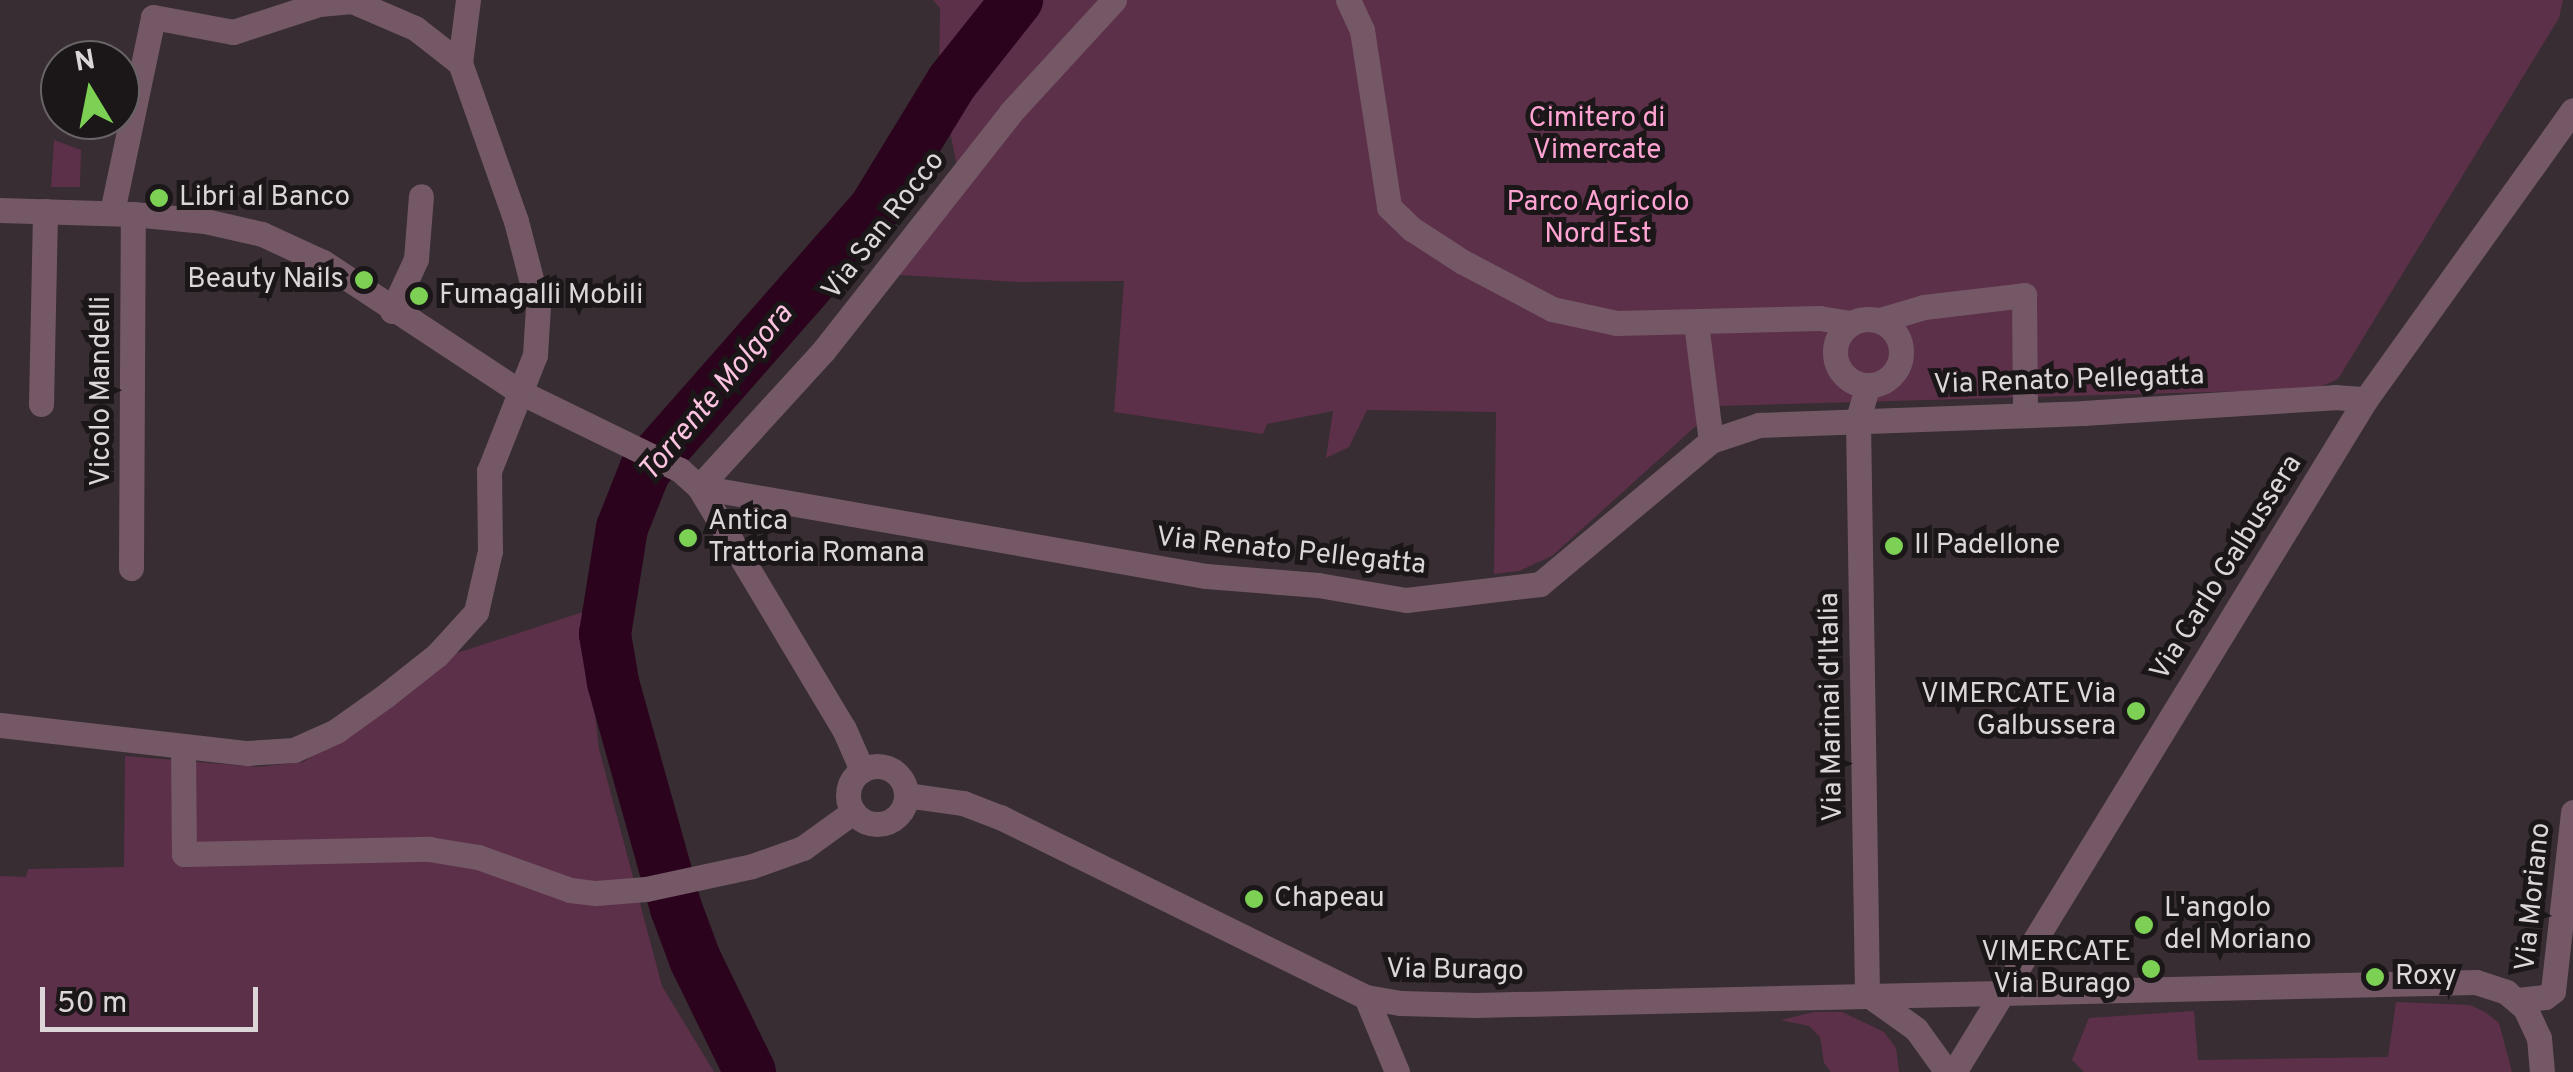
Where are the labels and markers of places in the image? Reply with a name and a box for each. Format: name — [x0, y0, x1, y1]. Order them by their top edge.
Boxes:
place label: Libri al Banco — [179, 181, 350, 215]
marker: Libri al Banco — [148, 187, 170, 209]
place label: Beauty Nails — [187, 263, 344, 297]
marker: Beauty Nails — [353, 269, 375, 291]
place label: Fumagalli Mobili — [439, 279, 643, 313]
marker: Fumagalli Mobili — [408, 285, 430, 307]
place label: Antica Trattoria Romana — [708, 505, 925, 571]
marker: Antica Trattoria Romana — [677, 527, 699, 549]
place label: Il Padellone — [1914, 529, 2060, 563]
marker: Il Padellone — [1883, 535, 1905, 557]
place label: VIMERCATE Via Galbussera — [1920, 678, 2116, 744]
marker: VIMERCATE Via Galbussera — [2125, 700, 2147, 722]
place label: Chapeau — [1274, 882, 1385, 916]
marker: Chapeau — [1243, 888, 1265, 910]
place label: L'angolo del Moriano — [2164, 892, 2312, 958]
marker: L'angolo del Moriano — [2133, 914, 2155, 936]
place label: VIMERCATE Via Burago — [1981, 936, 2131, 1002]
marker: VIMERCATE Via Burago — [2140, 958, 2162, 980]
place label: Roxy — [2395, 960, 2457, 994]
marker: Roxy — [2364, 966, 2386, 988]

